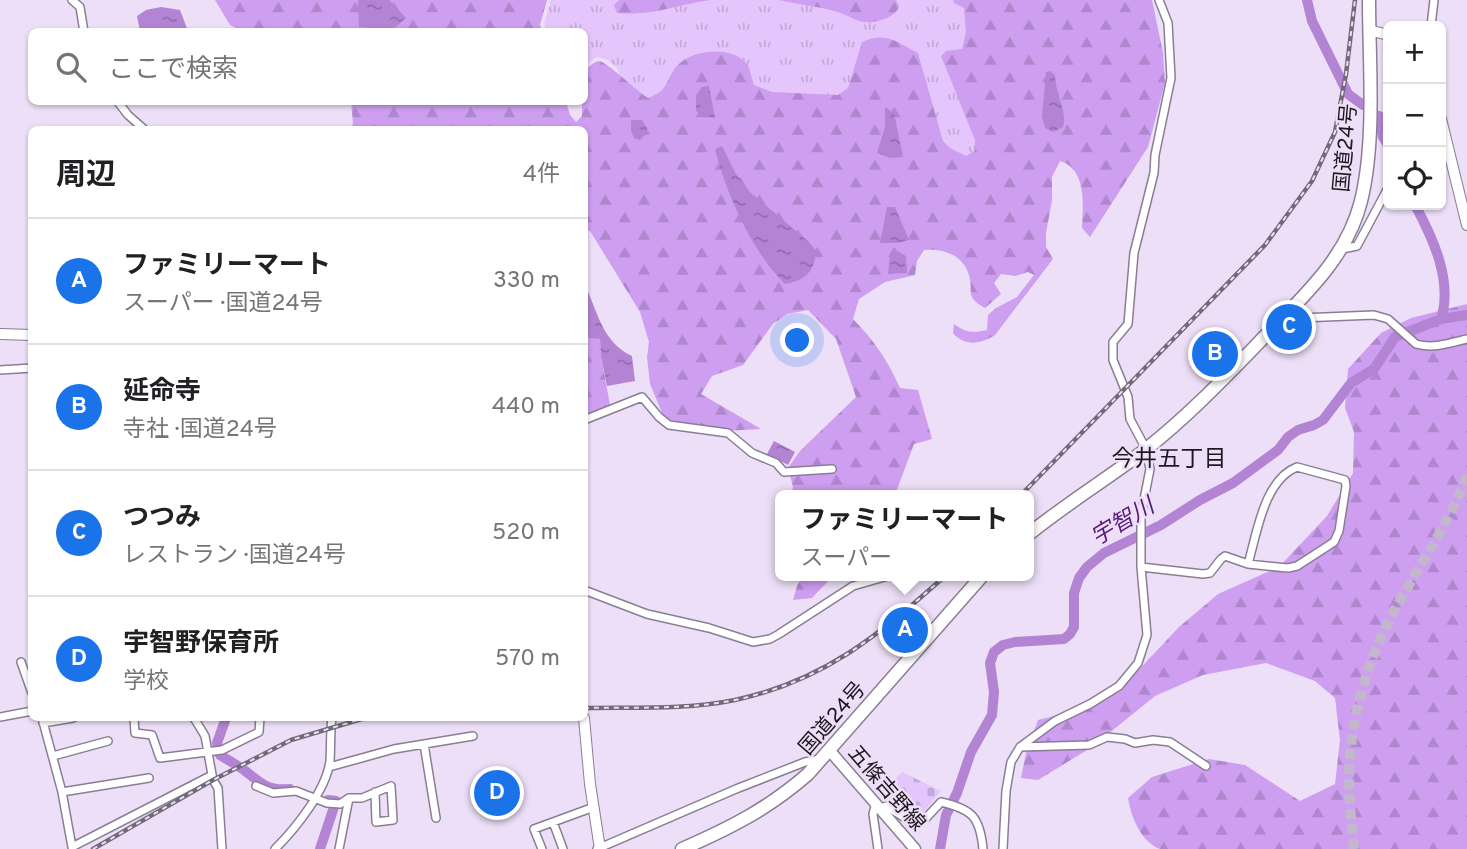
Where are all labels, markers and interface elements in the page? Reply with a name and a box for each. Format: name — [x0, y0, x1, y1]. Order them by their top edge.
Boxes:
map controls — [1383, 21, 1446, 210]
button: + — [1383, 21, 1446, 84]
search box — [28, 28, 588, 105]
icon: search — [52, 48, 90, 86]
text: ここで検索 — [108, 54, 238, 87]
button: − — [1383, 84, 1446, 147]
street label: 国道24号 — [1329, 103, 1364, 193]
button: locate — [1383, 147, 1446, 210]
text: 周辺 — [56, 158, 116, 195]
text: 4件 — [523, 161, 560, 190]
text: ファミリーマート — [123, 250, 331, 283]
text: A — [71, 267, 87, 296]
text: 330 m — [493, 267, 560, 296]
text: スーパー · 国道24号 — [123, 290, 323, 319]
pin: C — [1266, 301, 1312, 353]
your location — [780, 323, 814, 357]
pin: B — [1192, 328, 1238, 380]
text: 延命寺 — [123, 376, 201, 409]
text: B — [71, 393, 87, 422]
text: 440 m — [492, 393, 560, 422]
text: 寺社 · 国道24号 — [123, 416, 277, 445]
district label: 今井五丁目 — [1112, 446, 1227, 475]
popup — [775, 490, 1034, 581]
water label: 宇智川 — [1086, 491, 1163, 553]
text: つつみ — [123, 502, 201, 535]
text: ファミリーマート — [800, 505, 1009, 538]
text: C — [72, 519, 86, 548]
text: 520 m — [492, 519, 560, 548]
text: レストラン · 国道24号 — [123, 542, 346, 571]
text: スーパー — [800, 545, 892, 574]
pin: A — [882, 604, 928, 656]
text: 宇智野保育所 — [123, 628, 279, 661]
text: D — [71, 645, 87, 674]
text: 570 m — [495, 645, 560, 674]
text: 学校 — [123, 668, 169, 697]
street label: 国道24号 — [794, 677, 872, 761]
street label: 五條吉野線 — [841, 741, 930, 837]
pin: D — [474, 767, 520, 819]

